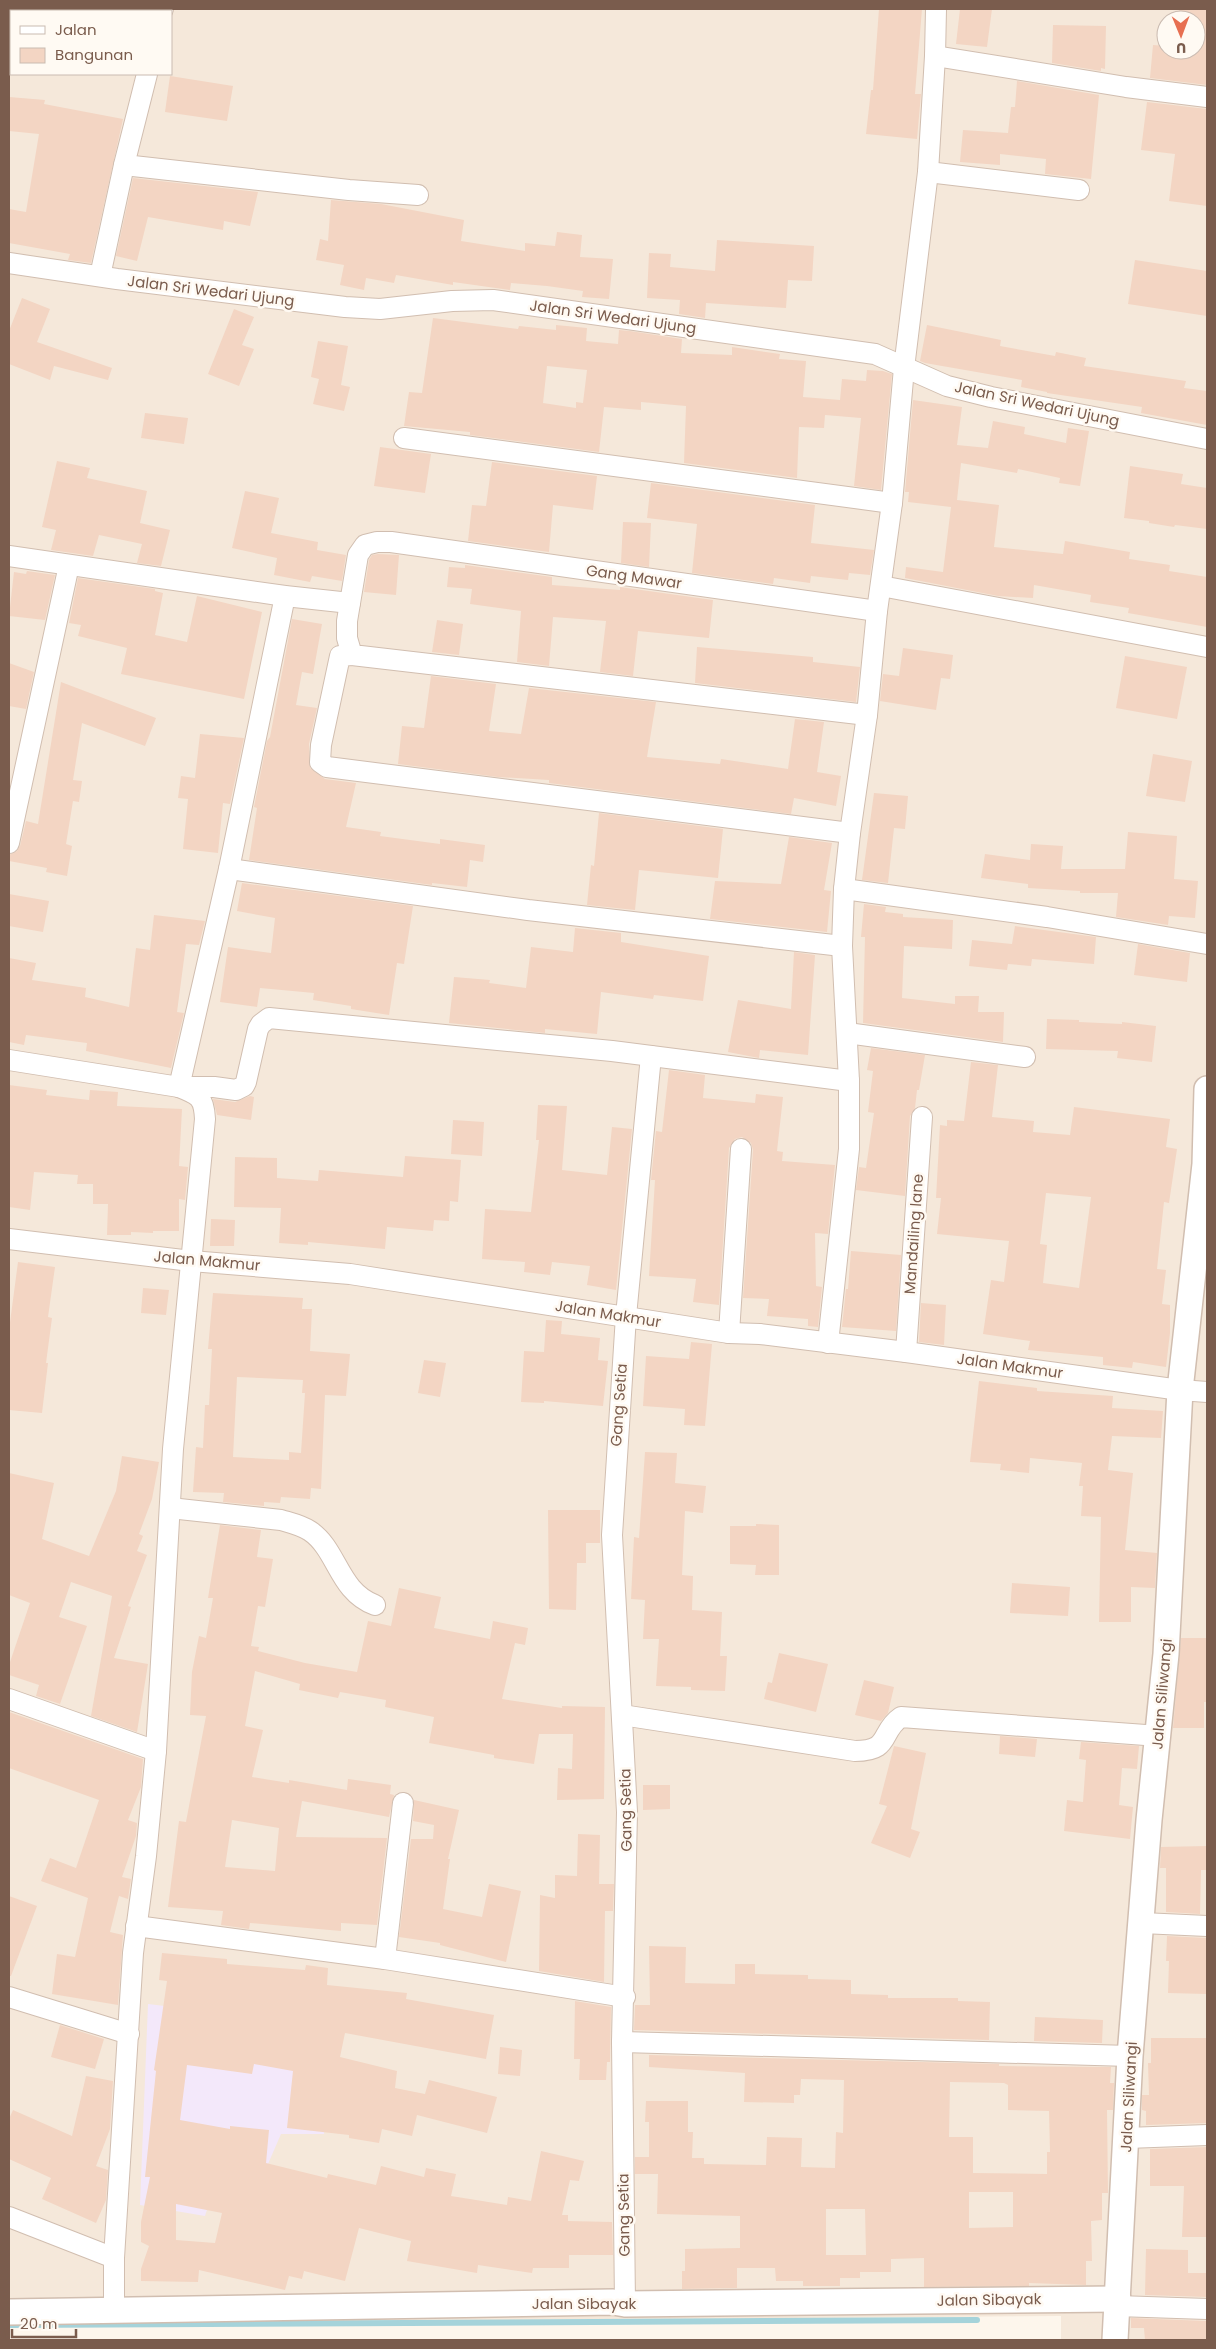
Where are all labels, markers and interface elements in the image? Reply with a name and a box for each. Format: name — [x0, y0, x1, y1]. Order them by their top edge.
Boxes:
legend — [10, 10, 172, 75]
north arrow — [1156, 10, 1206, 60]
text: Jalan — [55, 19, 97, 40]
text: U — [1176, 38, 1186, 58]
text: Bangunan — [55, 44, 133, 65]
street label: Jalan Sri Wedari Ujung — [126, 270, 296, 311]
street label: Jalan Sri Wedari Ujung — [528, 294, 698, 339]
street label: Jalan Sri Wedari Ujung — [953, 376, 1122, 431]
street label: Gang Mawar — [585, 559, 684, 594]
street label: Mandailing lane — [899, 1173, 928, 1295]
street label: Jalan Makmur — [153, 1245, 262, 1276]
street label: Jalan Makmur — [554, 1295, 663, 1332]
street label: Jalan Makmur — [956, 1348, 1065, 1383]
street label: Gang Setia — [605, 1363, 632, 1447]
street label: Jalan Siliwangi — [1146, 1638, 1177, 1750]
street label: Gang Setia — [614, 1768, 637, 1852]
street label: Jalan Siliwangi — [1115, 2041, 1142, 2153]
street label: Gang Setia — [612, 2173, 635, 2257]
street label: Jalan Sibayak — [937, 2288, 1042, 2311]
street label: Jalan Sibayak — [532, 2293, 637, 2314]
scale bar — [12, 2306, 76, 2338]
text: 20 m — [20, 2313, 58, 2334]

